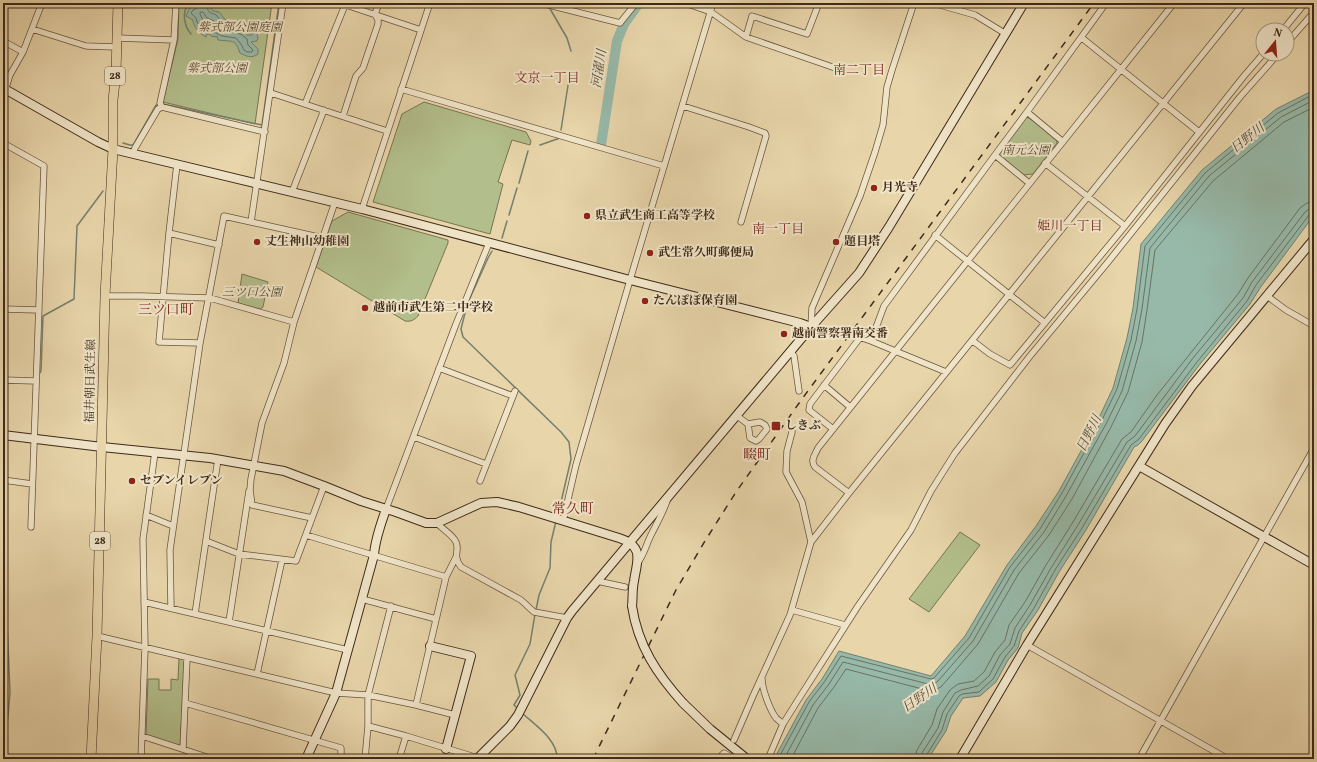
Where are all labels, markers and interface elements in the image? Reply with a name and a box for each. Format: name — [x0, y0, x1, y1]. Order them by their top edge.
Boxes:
park label: 紫式部公園庭園 — [198, 20, 284, 36]
north arrow — [1255, 22, 1295, 62]
text: N — [1271, 26, 1284, 42]
water label: 河濯川 — [588, 46, 612, 90]
park label: 紫式部公園 — [187, 61, 249, 77]
district label: 南二丁目 — [833, 62, 885, 80]
road number: 28 — [105, 67, 125, 85]
district label: 文京一丁目 — [514, 70, 580, 88]
water label: 日野川 — [1227, 118, 1270, 158]
park label: 南元公園 — [1002, 143, 1052, 159]
place label: 月光寺 — [882, 180, 918, 196]
marker: 月光寺 — [869, 183, 879, 193]
place label: 県立武生商工高等学校 — [595, 208, 715, 224]
marker: 県立武生商工高等学校 — [582, 211, 592, 221]
district label: 姫川一丁目 — [1037, 218, 1103, 236]
district label: 南一丁目 — [752, 221, 804, 239]
place label: 丈生神山幼稚園 — [265, 234, 349, 250]
place label: 題目塔 — [844, 234, 880, 250]
marker: 丈生神山幼稚園 — [252, 237, 262, 247]
marker: 題目塔 — [831, 237, 841, 247]
place label: 武生常久町郵便局 — [658, 245, 754, 261]
marker: 武生常久町郵便局 — [645, 248, 655, 258]
park label: 三ツ口公園 — [222, 285, 284, 301]
place label: たんぽぽ保育園 — [653, 293, 737, 309]
marker: たんぽぽ保育園 — [640, 296, 650, 306]
place label: 越前市武生第二中学校 — [373, 300, 493, 316]
district label: 三ツ口町 — [138, 301, 194, 320]
marker: 越前市武生第二中学校 — [360, 303, 370, 313]
place label: 越前警察署南交番 — [792, 326, 888, 342]
marker: 越前警察署南交番 — [779, 329, 789, 339]
street label: 福井朝日武生線 — [82, 339, 100, 423]
water label: 日野川 — [1073, 411, 1108, 455]
place label: しきぶ — [785, 418, 821, 434]
marker: しきぶ — [770, 420, 782, 432]
district label: 畷町 — [743, 446, 771, 465]
place label: セブンイレブン — [140, 473, 222, 489]
marker: セブンイレブン — [127, 476, 137, 486]
district label: 常久町 — [552, 500, 594, 519]
road number: 28 — [90, 532, 110, 550]
water label: 日野川 — [899, 680, 943, 717]

